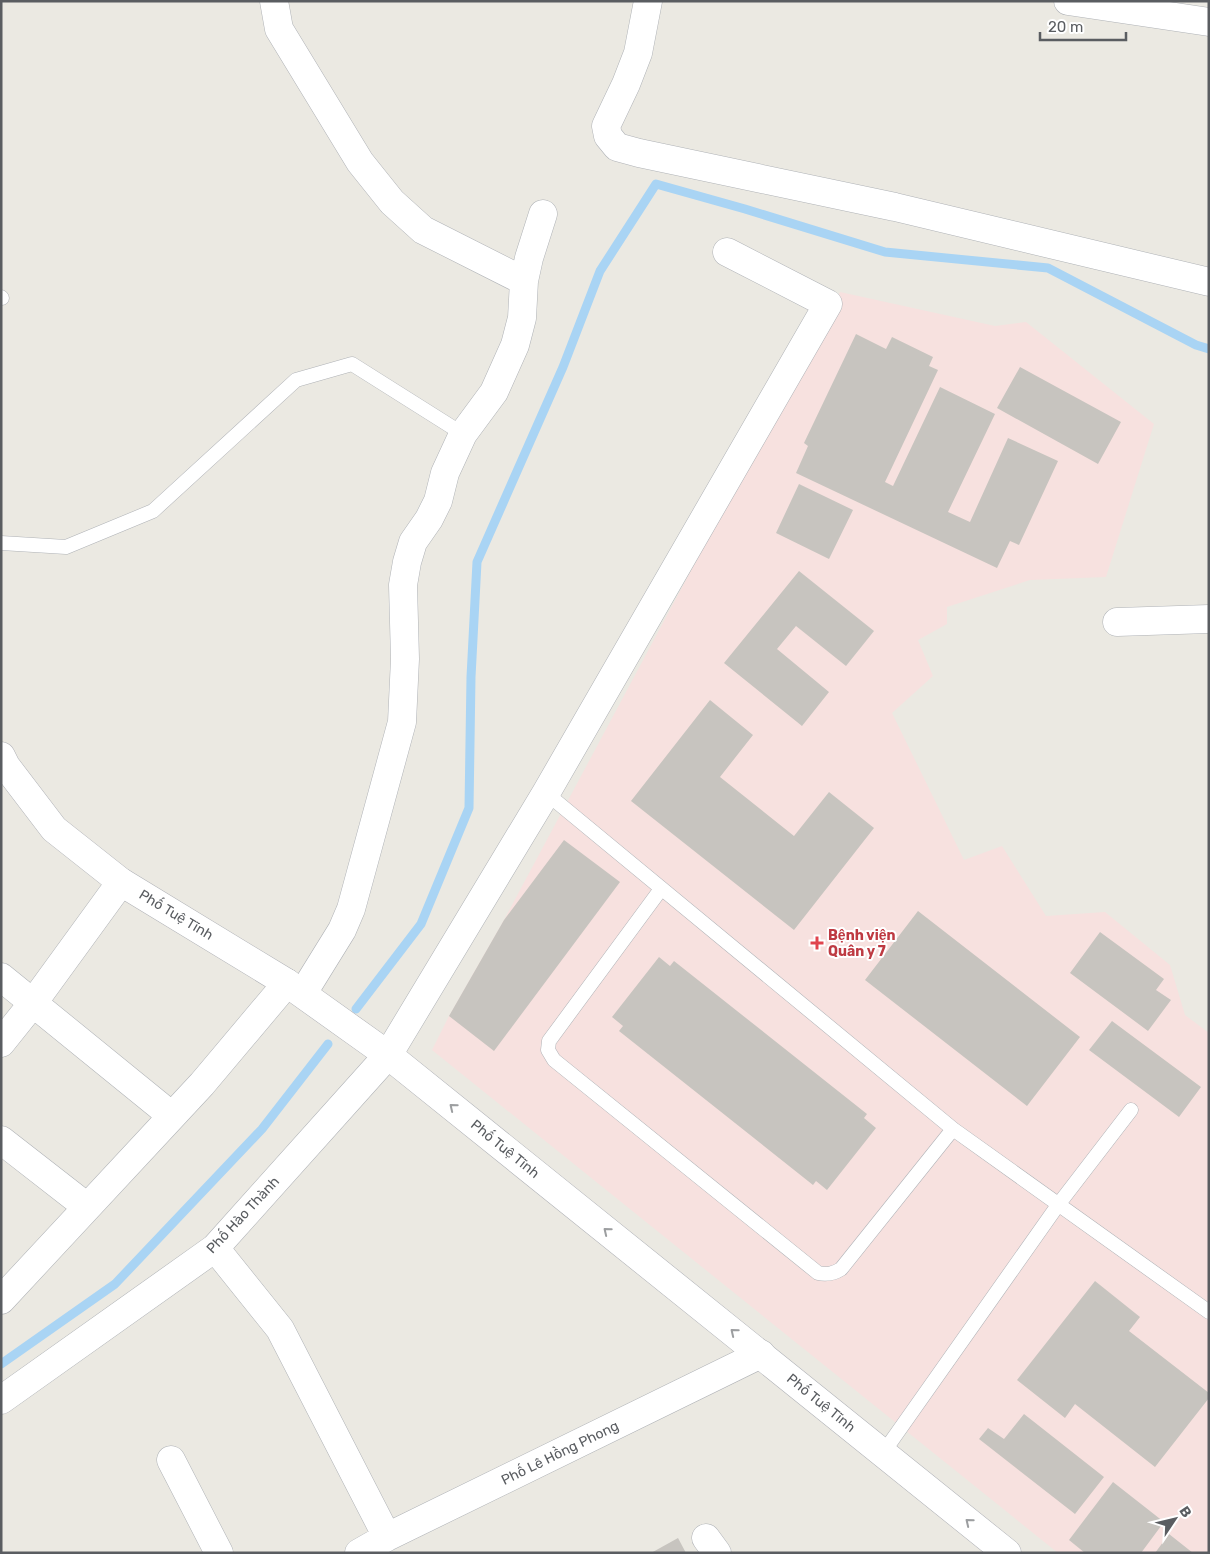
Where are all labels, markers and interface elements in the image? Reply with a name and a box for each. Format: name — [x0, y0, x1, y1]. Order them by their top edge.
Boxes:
scale bar — [1040, 10, 1126, 42]
text: 20 m — [1048, 18, 1083, 36]
street label: Phố Tuệ Tĩnh — [136, 885, 217, 944]
place label: Bệnh viện Quân y 7 — [828, 927, 896, 960]
marker: Bệnh viện Quân y 7 — [810, 936, 824, 950]
one-way arrow — [450, 1104, 459, 1112]
street label: Phố Tuệ Tĩnh — [467, 1115, 543, 1182]
street label: Phố Hào Thành — [202, 1172, 283, 1257]
one-way arrow — [604, 1228, 613, 1236]
one-way arrow — [731, 1330, 740, 1338]
street label: Phố Tuệ Tĩnh — [783, 1369, 859, 1436]
street label: Phố Lê Hồng Phong — [498, 1416, 622, 1489]
north arrow — [1150, 1494, 1200, 1544]
text: B — [1175, 1503, 1195, 1521]
one-way arrow — [966, 1520, 975, 1528]

